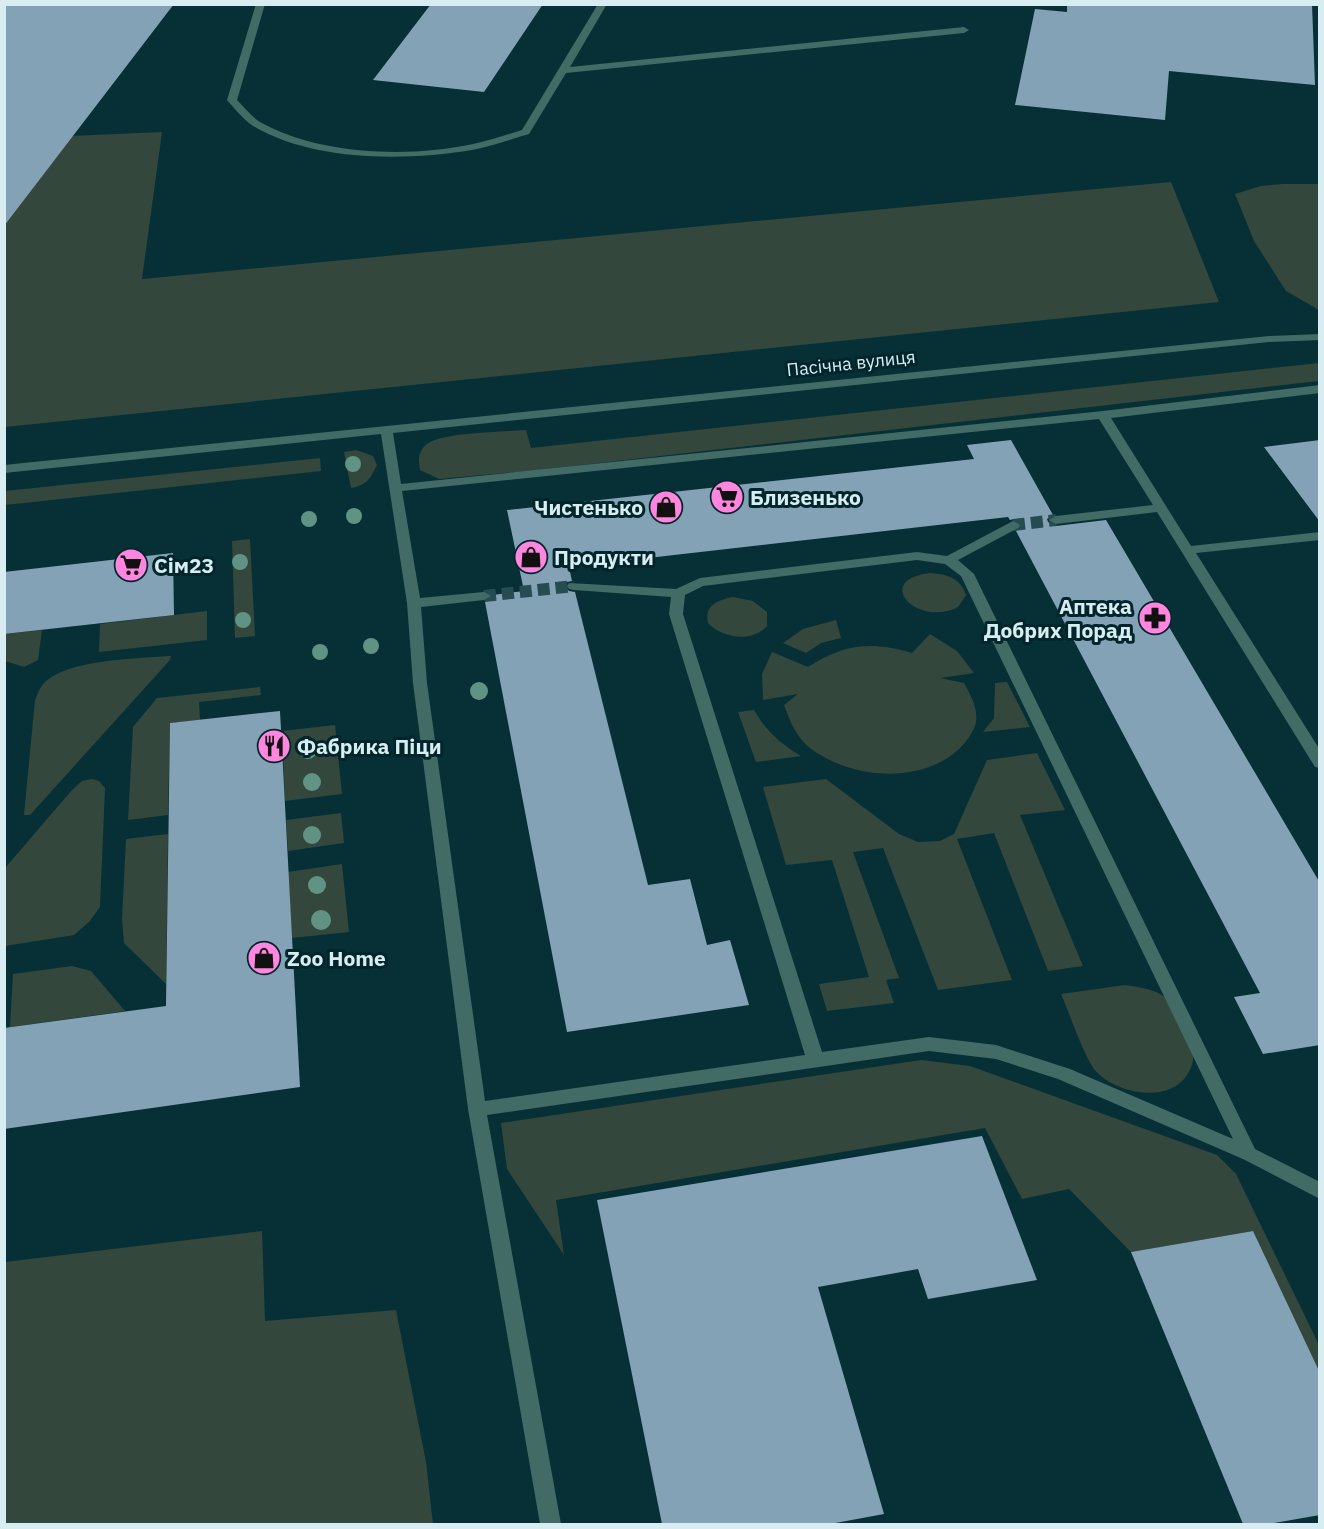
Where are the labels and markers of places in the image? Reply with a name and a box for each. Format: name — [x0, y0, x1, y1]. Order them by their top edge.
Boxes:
supermarket icon: Близенько — [709, 479, 745, 515]
place label: Близенько — [750, 483, 861, 511]
shop icon: Чистенько — [648, 489, 684, 525]
place label: Чистенько — [534, 493, 643, 521]
shop icon: Продукти — [513, 539, 549, 575]
place label: Продукти — [554, 543, 654, 571]
supermarket icon: Сім23 — [113, 547, 149, 583]
place label: Сім23 — [154, 551, 214, 579]
place label: Аптека Добрих Порад — [984, 592, 1132, 644]
pharmacy icon: Аптека Добрих Порад — [1137, 600, 1173, 636]
restaurant icon: Фабрика Піци — [256, 728, 292, 764]
place label: Фабрика Піци — [297, 732, 442, 760]
shop icon: Zoo Home — [246, 940, 282, 976]
place label: Zoo Home — [287, 944, 386, 972]

